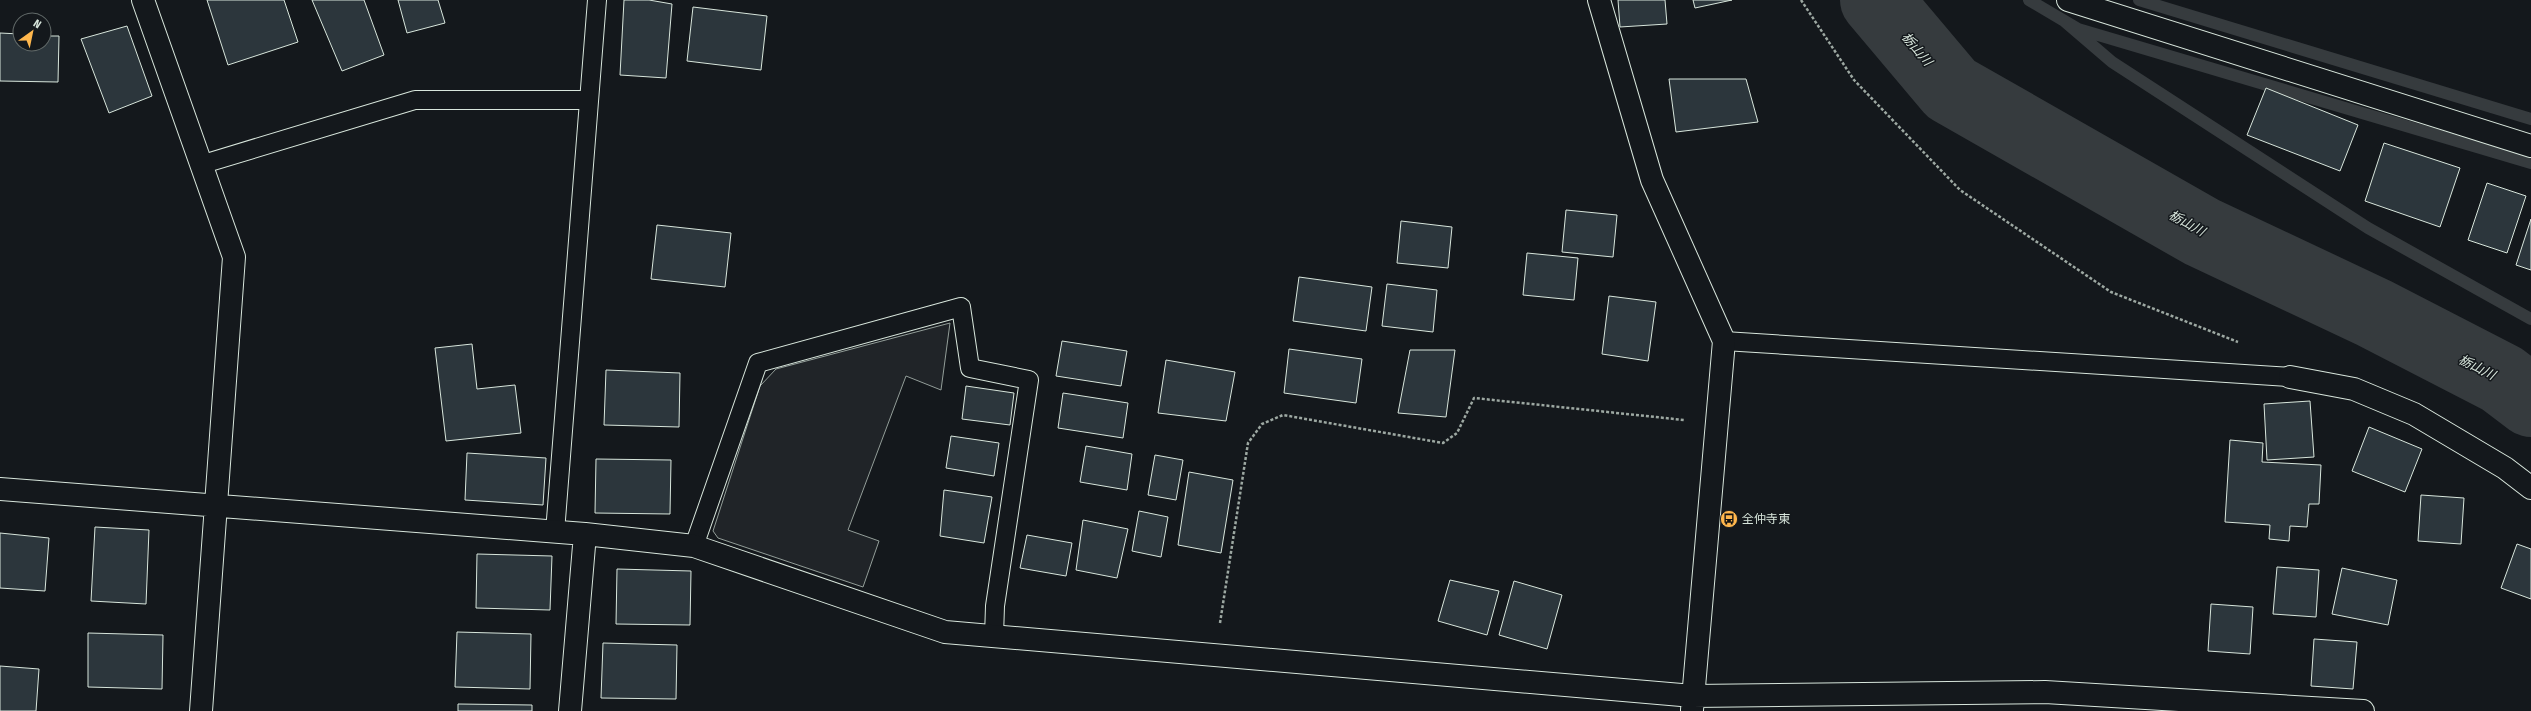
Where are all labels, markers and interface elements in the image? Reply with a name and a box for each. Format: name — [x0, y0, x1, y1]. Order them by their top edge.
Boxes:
north arrow — [12, 12, 52, 52]
text: N — [31, 17, 43, 31]
water label: 栃山川 — [1899, 29, 1937, 70]
water label: 栃山川 — [2166, 207, 2209, 240]
water label: 栃山川 — [2456, 351, 2500, 383]
bus stop icon: 全仲寺東 — [1719, 509, 1739, 529]
place label: 全仲寺東 — [1742, 512, 1790, 526]

